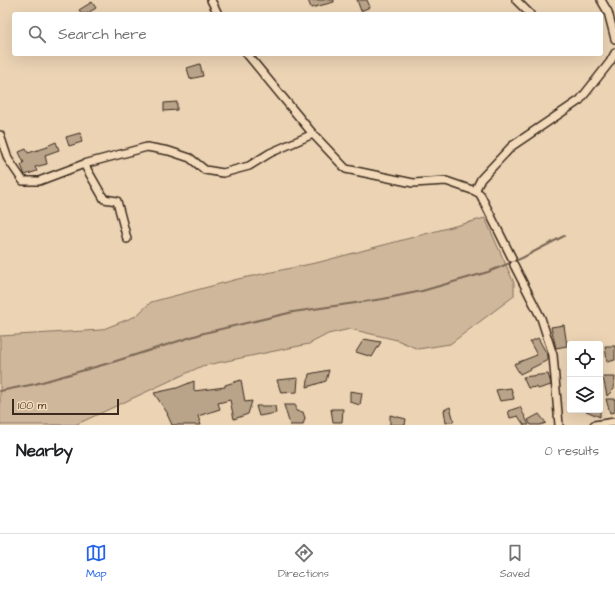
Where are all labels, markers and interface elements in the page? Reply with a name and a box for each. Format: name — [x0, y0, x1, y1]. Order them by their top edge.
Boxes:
search box — [12, 12, 603, 56]
icon: search — [26, 23, 48, 45]
text: Search here — [58, 24, 147, 45]
map controls — [567, 341, 603, 413]
button: locate — [567, 341, 603, 377]
button: layers — [567, 377, 603, 413]
scale bar — [12, 397, 119, 416]
text: 100 m — [18, 398, 46, 413]
text: Nearby — [16, 439, 73, 463]
text: 0 results — [544, 442, 599, 460]
tab: Map — [85, 542, 107, 581]
tab: Directions — [278, 542, 329, 581]
tab: Saved — [500, 542, 530, 581]

